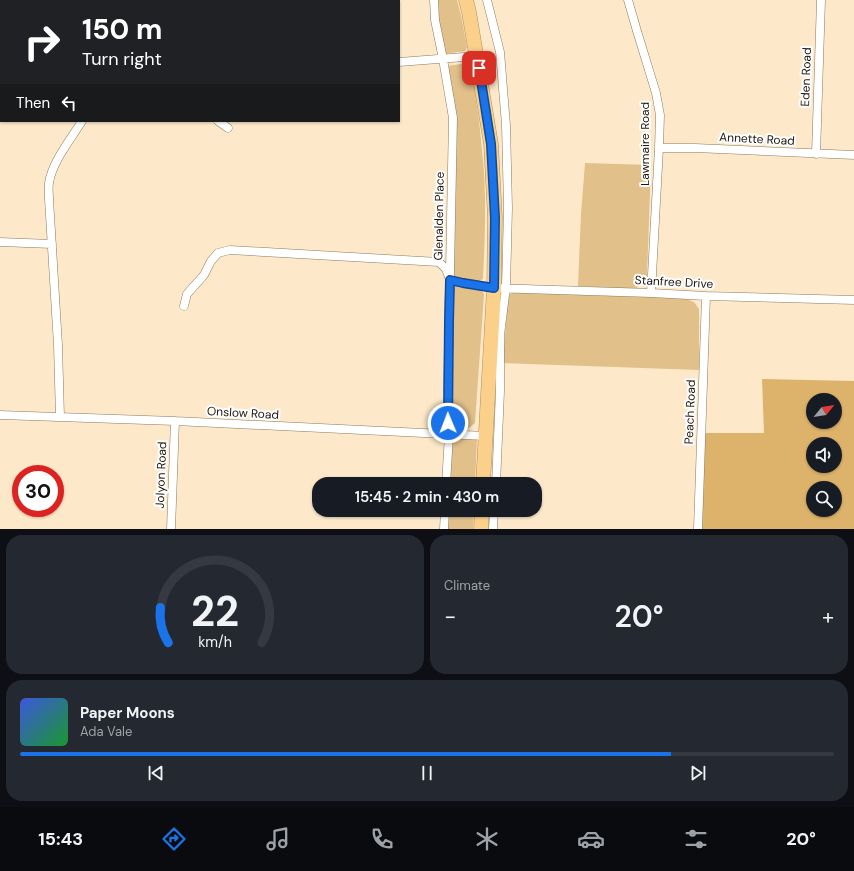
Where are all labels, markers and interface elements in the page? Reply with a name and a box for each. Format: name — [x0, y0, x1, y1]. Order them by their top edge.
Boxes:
text: 150 m — [82, 11, 162, 48]
icon: right — [16, 16, 68, 68]
text: Turn right — [82, 47, 162, 71]
street label: Eden Road — [797, 47, 815, 107]
pin — [462, 51, 496, 85]
icon: arrive — [468, 57, 490, 79]
icon: left — [58, 92, 80, 114]
text: Then — [16, 93, 50, 113]
street label: Lawmaire Road — [637, 102, 653, 186]
street label: Annette Road — [719, 129, 795, 149]
street label: Glenalden Place — [430, 171, 448, 261]
street label: Stanfree Drive — [634, 272, 714, 292]
street label: Peach Road — [681, 379, 699, 445]
north arrow — [806, 393, 842, 429]
map controls — [806, 393, 842, 517]
position arrow — [427, 402, 469, 444]
street label: Onslow Road — [207, 403, 279, 423]
button: sound — [806, 437, 842, 473]
street label: Jolyon Road — [152, 441, 170, 509]
speed limit sign: 30 — [12, 465, 64, 517]
button: search — [806, 481, 842, 517]
text: 15:45 · 2 min · 430 m — [355, 487, 499, 507]
text: Climate — [444, 577, 490, 594]
text: 22 — [191, 584, 239, 638]
text: 20° — [615, 597, 663, 636]
text: − — [444, 602, 456, 631]
text: + — [822, 602, 834, 631]
text: km/h — [198, 632, 232, 650]
text: Paper Moons — [80, 703, 175, 723]
text: Ada Vale — [80, 723, 132, 740]
icon: previous — [145, 762, 167, 784]
icon: pause — [416, 762, 438, 784]
icon: next — [687, 762, 709, 784]
icon: directions — [160, 825, 188, 853]
icon: music — [264, 825, 292, 853]
icon: phone — [368, 825, 396, 853]
icon: climate — [473, 825, 501, 853]
icon: car — [577, 825, 605, 853]
icon: filters — [682, 825, 710, 853]
text: 15:43 — [38, 827, 83, 851]
text: 20° — [786, 827, 816, 851]

